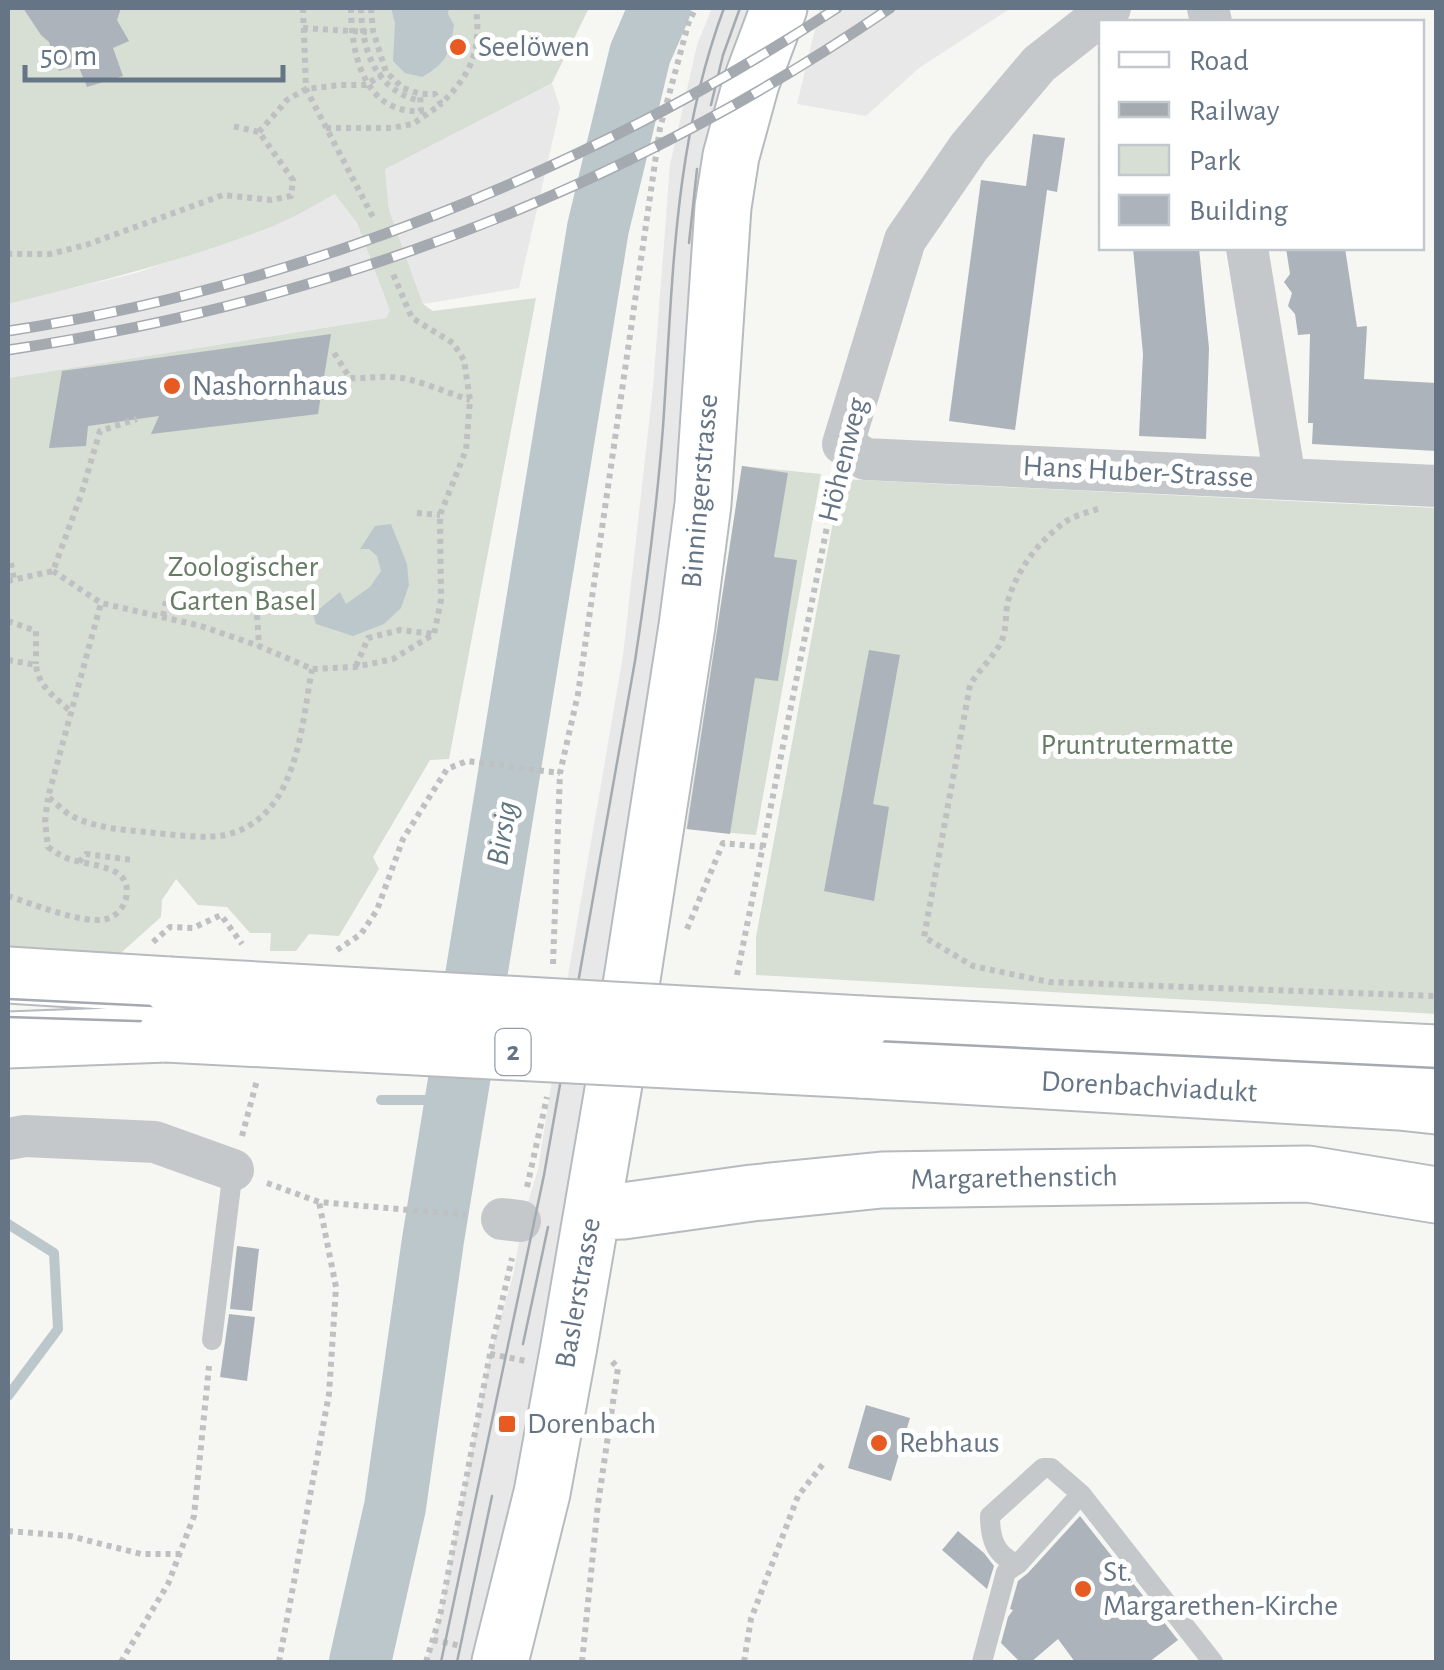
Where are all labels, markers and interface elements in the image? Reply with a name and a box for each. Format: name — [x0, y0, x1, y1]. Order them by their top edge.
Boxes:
scale bar — [25, 20, 282, 82]
legend — [1099, 20, 1424, 250]
place label: Seelöwen — [478, 32, 590, 62]
marker: Seelöwen — [447, 36, 469, 58]
text: 50 m — [40, 41, 97, 71]
text: Road — [1189, 46, 1249, 76]
text: Railway — [1189, 96, 1280, 126]
text: Park — [1189, 146, 1241, 176]
text: Building — [1189, 196, 1288, 226]
place label: Nashornhaus — [192, 371, 348, 401]
marker: Nashornhaus — [161, 375, 183, 397]
street label: Binningerstrasse — [677, 393, 723, 589]
street label: Höhenweg — [813, 394, 873, 525]
street label: Hans Huber-Strasse — [1022, 451, 1254, 493]
park label: Zoologischer Garten Basel — [168, 552, 318, 616]
park label: Pruntrutermatte — [1041, 730, 1234, 760]
water label: Birsig — [481, 798, 523, 868]
road number: 2 — [496, 1029, 530, 1075]
street label: Dorenbachviadukt — [1040, 1066, 1258, 1108]
street label: Margarethenstich — [910, 1161, 1118, 1195]
street label: Baslerstrasse — [550, 1216, 606, 1370]
place label: Dorenbach — [527, 1409, 656, 1439]
marker: Dorenbach — [496, 1413, 518, 1435]
place label: Rebhaus — [899, 1428, 1000, 1458]
marker: Rebhaus — [868, 1432, 890, 1454]
place label: St. Margarethen-Kirche — [1103, 1557, 1338, 1621]
marker: St. Margarethen-Kirche — [1072, 1578, 1094, 1600]

